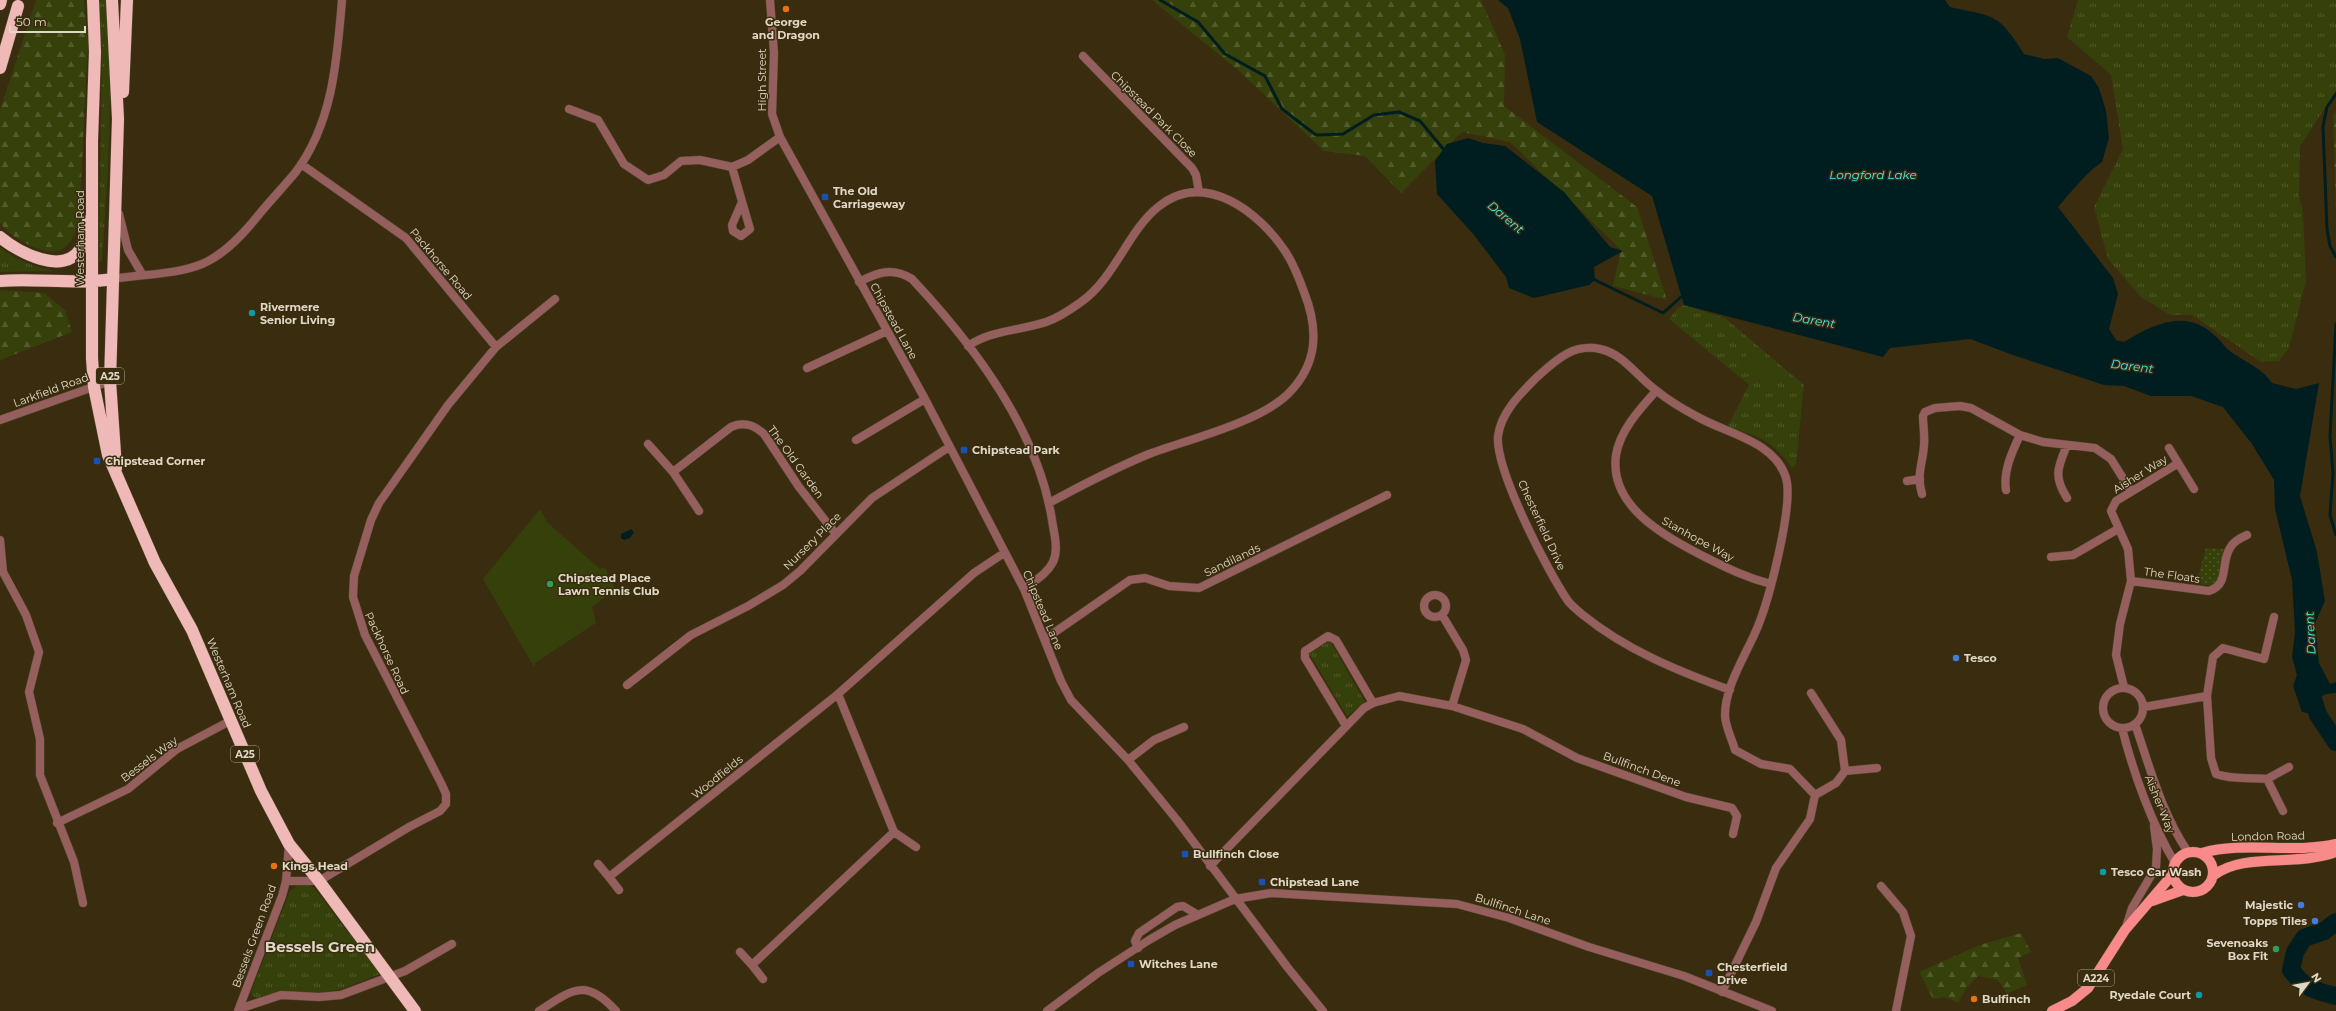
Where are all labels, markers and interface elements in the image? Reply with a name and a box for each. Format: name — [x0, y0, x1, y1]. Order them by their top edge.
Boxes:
marker: George and Dragon — [781, 4, 791, 14]
scale bar — [10, 8, 85, 34]
text: 50 m — [16, 14, 47, 29]
place label: George and Dragon — [752, 15, 820, 42]
street label: High Street — [755, 48, 769, 112]
street label: Chipstead Park Close — [1108, 68, 1200, 160]
water label: Longford Lake — [1829, 167, 1917, 182]
place label: The Old Carriageway — [833, 184, 906, 211]
street label: Westerham Road — [73, 190, 87, 286]
marker: The Old Carriageway — [820, 192, 830, 202]
water label: Darent — [1485, 197, 1527, 237]
street label: Packhorse Road — [407, 225, 475, 303]
street label: Chipstead Lane — [867, 280, 921, 362]
place label: Rivermere Senior Living — [260, 300, 335, 327]
marker: Rivermere Senior Living — [247, 308, 257, 318]
water label: Darent — [1792, 309, 1837, 331]
water label: Darent — [2110, 356, 2154, 376]
road number: A25 — [96, 368, 124, 384]
street label: Larkfield Road — [11, 370, 91, 410]
street label: The Old Garden — [765, 423, 827, 501]
place label: Chipstead Park — [972, 443, 1061, 457]
marker: Chipstead Park — [959, 445, 969, 455]
street label: Aisher Way — [2110, 452, 2170, 496]
place label: Chipstead Corner — [105, 454, 205, 468]
marker: Chipstead Corner — [92, 456, 102, 466]
street label: Chesterfield Drive — [1515, 478, 1569, 573]
street label: Nursery Place — [780, 509, 844, 573]
street label: Stanhope Way — [1660, 513, 1736, 565]
street label: Sandilands — [1202, 540, 1263, 580]
street label: The Floats — [2143, 564, 2202, 586]
street label: Chipstead Lane — [1020, 568, 1066, 652]
place label: Chipstead Place Lawn Tennis Club — [558, 571, 660, 598]
marker: Chipstead Place Lawn Tennis Club — [545, 579, 555, 589]
street label: Packhorse Road — [362, 610, 412, 696]
water label: Darent — [2301, 611, 2319, 655]
street label: Westerham Road — [204, 636, 254, 730]
place label: Tesco — [1964, 651, 1997, 665]
marker: Tesco — [1951, 653, 1961, 663]
street label: Bessels Way — [118, 733, 180, 785]
road number: A25 — [231, 746, 259, 762]
street label: Bullfinch Dene — [1601, 748, 1683, 790]
street label: Woodfields — [689, 752, 746, 802]
street label: Aisher Way — [2142, 773, 2178, 835]
street label: London Road — [2231, 828, 2305, 844]
place label: Bullfinch Close — [1193, 847, 1279, 861]
marker: Bullfinch Close — [1180, 849, 1190, 859]
place label: Kings Head — [282, 859, 348, 873]
marker: Kings Head — [269, 861, 279, 871]
place label: Tesco Car Wash — [2111, 865, 2202, 879]
marker: Tesco Car Wash — [2098, 867, 2108, 877]
place label: Chipstead Lane — [1270, 875, 1359, 889]
marker: Chipstead Lane — [1257, 877, 1267, 887]
street label: Bessels Green Road — [229, 883, 279, 989]
street label: Bullfinch Lane — [1473, 890, 1553, 928]
place label: Majestic — [2245, 898, 2293, 912]
marker: Majestic — [2296, 900, 2306, 910]
place label: Topps Tiles — [2243, 914, 2307, 928]
marker: Topps Tiles — [2310, 916, 2320, 926]
place label: Sevenoaks Box Fit — [2206, 936, 2268, 963]
district label: Bessels Green — [265, 937, 375, 956]
marker: Sevenoaks Box Fit — [2271, 944, 2281, 954]
place label: Witches Lane — [1139, 957, 1218, 971]
marker: Witches Lane — [1126, 959, 1136, 969]
place label: Chesterfield Drive — [1717, 960, 1787, 987]
north arrow — [2288, 963, 2328, 1003]
marker: Chesterfield Drive — [1704, 968, 1714, 978]
road number: A224 — [2078, 970, 2114, 986]
text: N — [2308, 970, 2325, 985]
place label: Ryedale Court — [2110, 988, 2191, 1002]
marker: Ryedale Court — [2194, 990, 2204, 1000]
place label: Bulfinch — [1982, 992, 2031, 1006]
marker: Bulfinch — [1969, 994, 1979, 1004]

